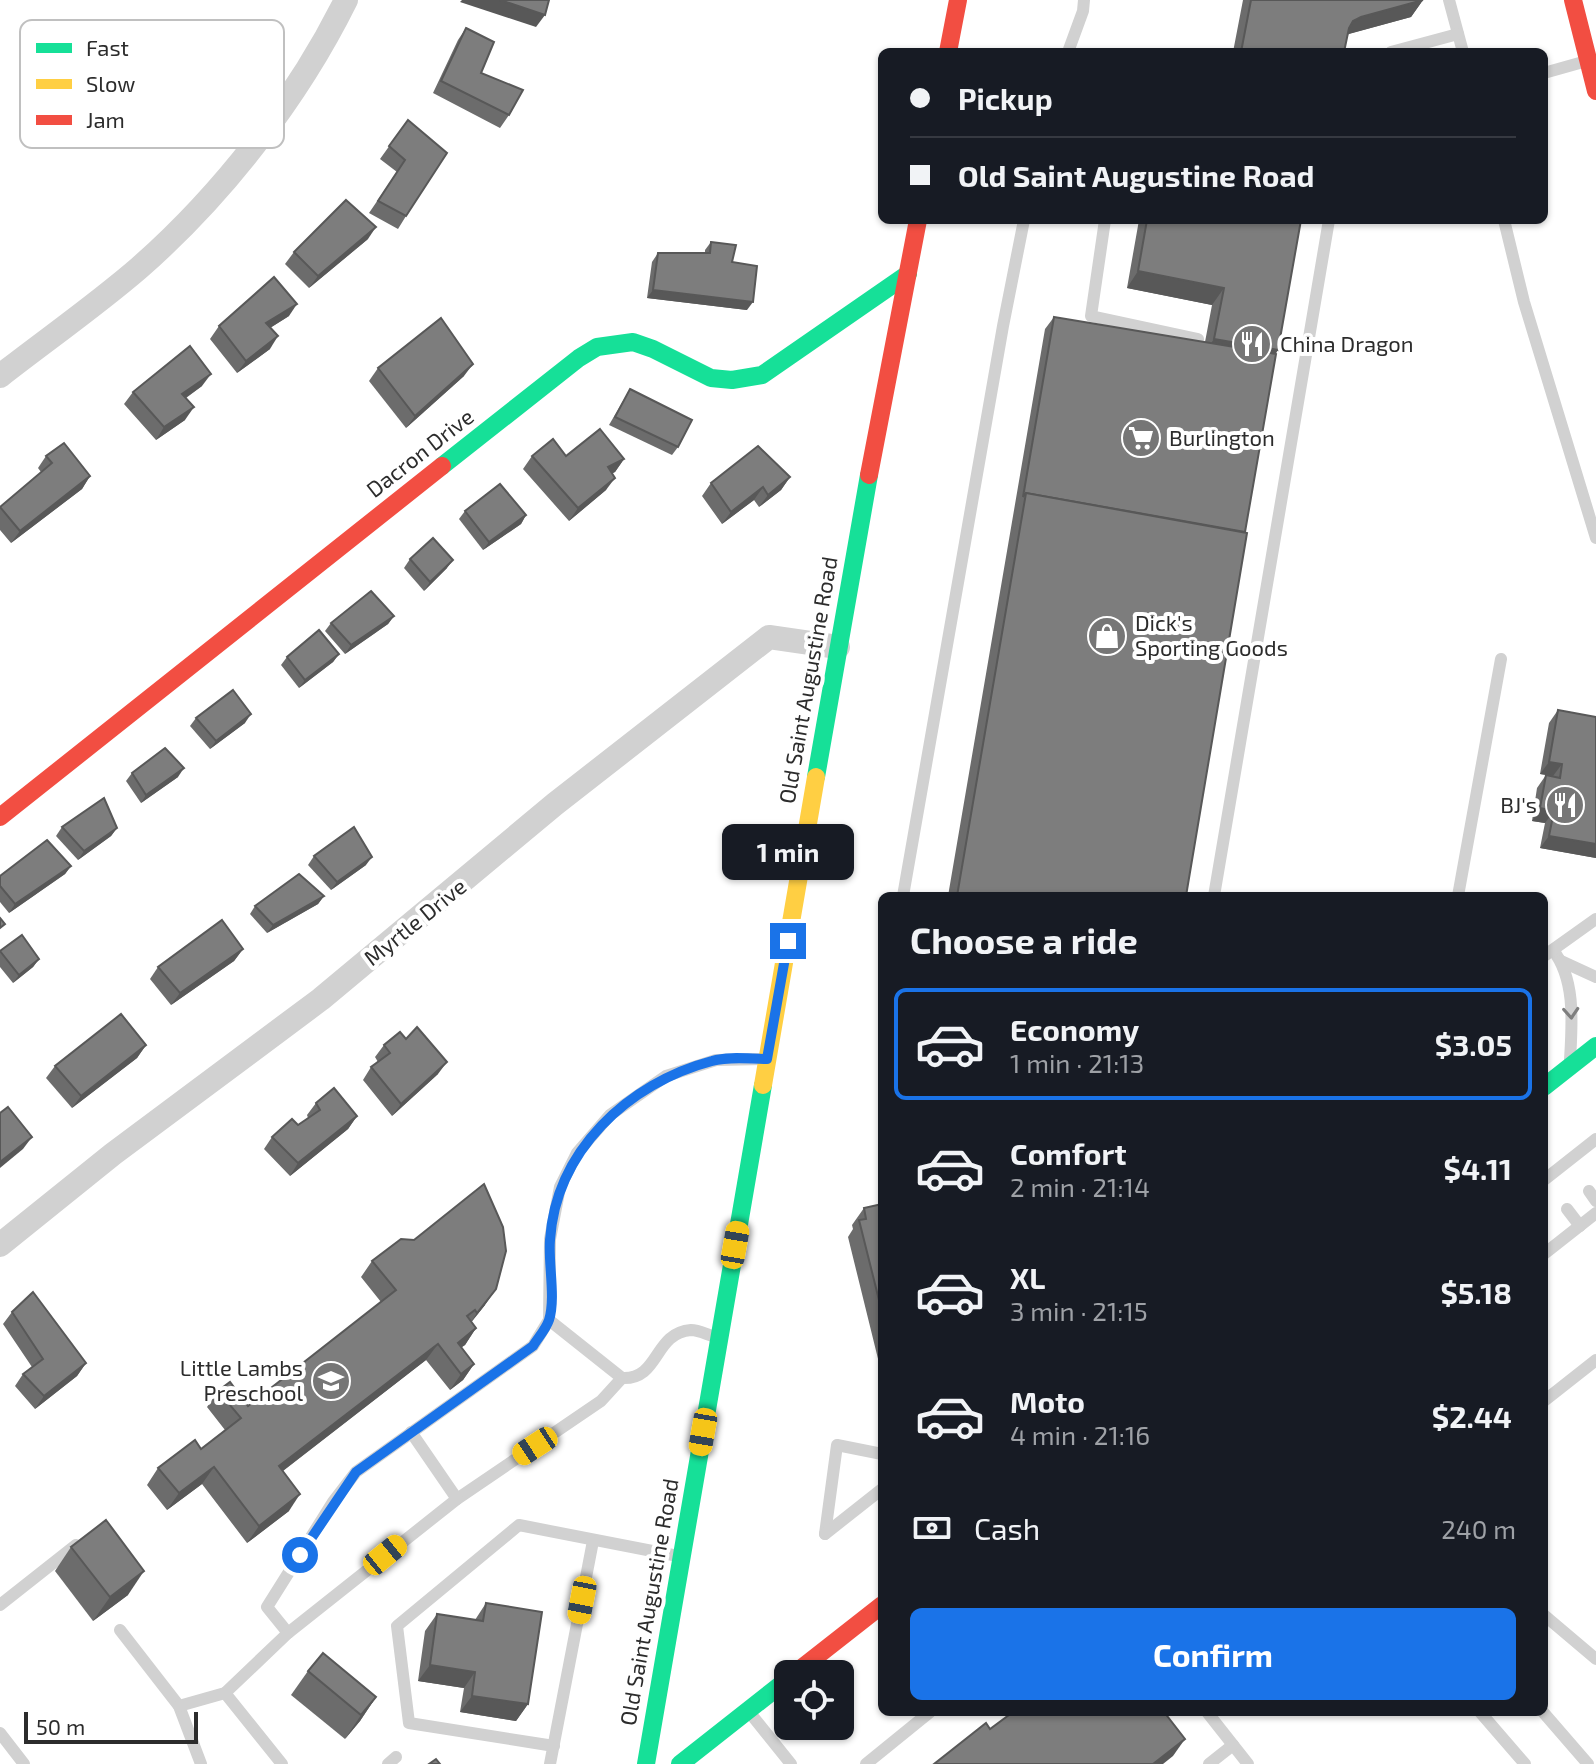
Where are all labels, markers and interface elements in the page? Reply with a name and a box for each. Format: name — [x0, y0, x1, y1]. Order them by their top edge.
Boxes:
legend — [20, 20, 284, 148]
text: Fast — [86, 34, 129, 60]
text: Slow — [86, 70, 135, 96]
text: Pickup — [958, 80, 1053, 116]
text: Jam — [86, 106, 125, 132]
text: Old Saint Augustine Road — [958, 157, 1314, 193]
restaurant icon: China Dragon — [1231, 323, 1273, 365]
place label: China Dragon — [1280, 330, 1414, 356]
street label: Dacron Drive — [361, 402, 478, 502]
supermarket icon: Burlington — [1120, 417, 1162, 459]
place label: Burlington — [1169, 424, 1275, 450]
street label: Old Saint Augustine Road — [772, 554, 842, 805]
place label: Dick's Sporting Goods — [1135, 609, 1288, 660]
shop icon: Dick's Sporting Goods — [1086, 615, 1128, 657]
restaurant icon: BJ's — [1544, 784, 1586, 826]
place label: BJ's — [1500, 791, 1537, 817]
callout: 1 min — [722, 825, 854, 881]
text: 1 min — [757, 836, 819, 867]
street label: Myrtle Drive — [358, 872, 471, 970]
text: Choose a ride — [910, 918, 1138, 961]
route end — [770, 923, 806, 959]
one-way arrow — [1562, 1007, 1579, 1020]
icon: car — [914, 1008, 986, 1080]
text: Economy — [1010, 1011, 1139, 1047]
text: $3.05 — [1435, 1026, 1512, 1062]
text: 1 min · 21:13 — [1010, 1047, 1144, 1078]
icon: car — [914, 1132, 986, 1204]
text: Comfort — [1010, 1135, 1127, 1171]
text: $4.11 — [1444, 1150, 1512, 1186]
text: 2 min · 21:14 — [1010, 1171, 1150, 1202]
car — [719, 1219, 751, 1271]
icon: car — [914, 1256, 986, 1328]
text: XL — [1010, 1259, 1045, 1295]
text: $5.18 — [1440, 1274, 1512, 1310]
text: 3 min · 21:15 — [1010, 1295, 1148, 1326]
place label: Little Lambs Preschool — [180, 1354, 303, 1405]
school or university icon: Little Lambs Preschool — [310, 1360, 352, 1402]
icon: car — [914, 1380, 986, 1452]
text: Moto — [1010, 1383, 1085, 1419]
text: $2.44 — [1432, 1398, 1512, 1434]
car — [687, 1406, 719, 1458]
text: 4 min · 21:16 — [1010, 1419, 1150, 1450]
car — [508, 1423, 562, 1469]
street label: Old Saint Augustine Road — [613, 1476, 683, 1727]
icon: cash — [910, 1506, 954, 1550]
text: Cash — [974, 1510, 1040, 1546]
text: 240 m — [1441, 1513, 1516, 1544]
car — [359, 1531, 411, 1579]
route start — [282, 1537, 318, 1573]
car — [566, 1574, 598, 1626]
button: Confirm — [910, 1608, 1516, 1700]
map controls — [774, 1660, 854, 1740]
button: locate — [774, 1660, 854, 1740]
scale bar — [24, 1708, 198, 1744]
text: 50 m — [36, 1713, 85, 1739]

